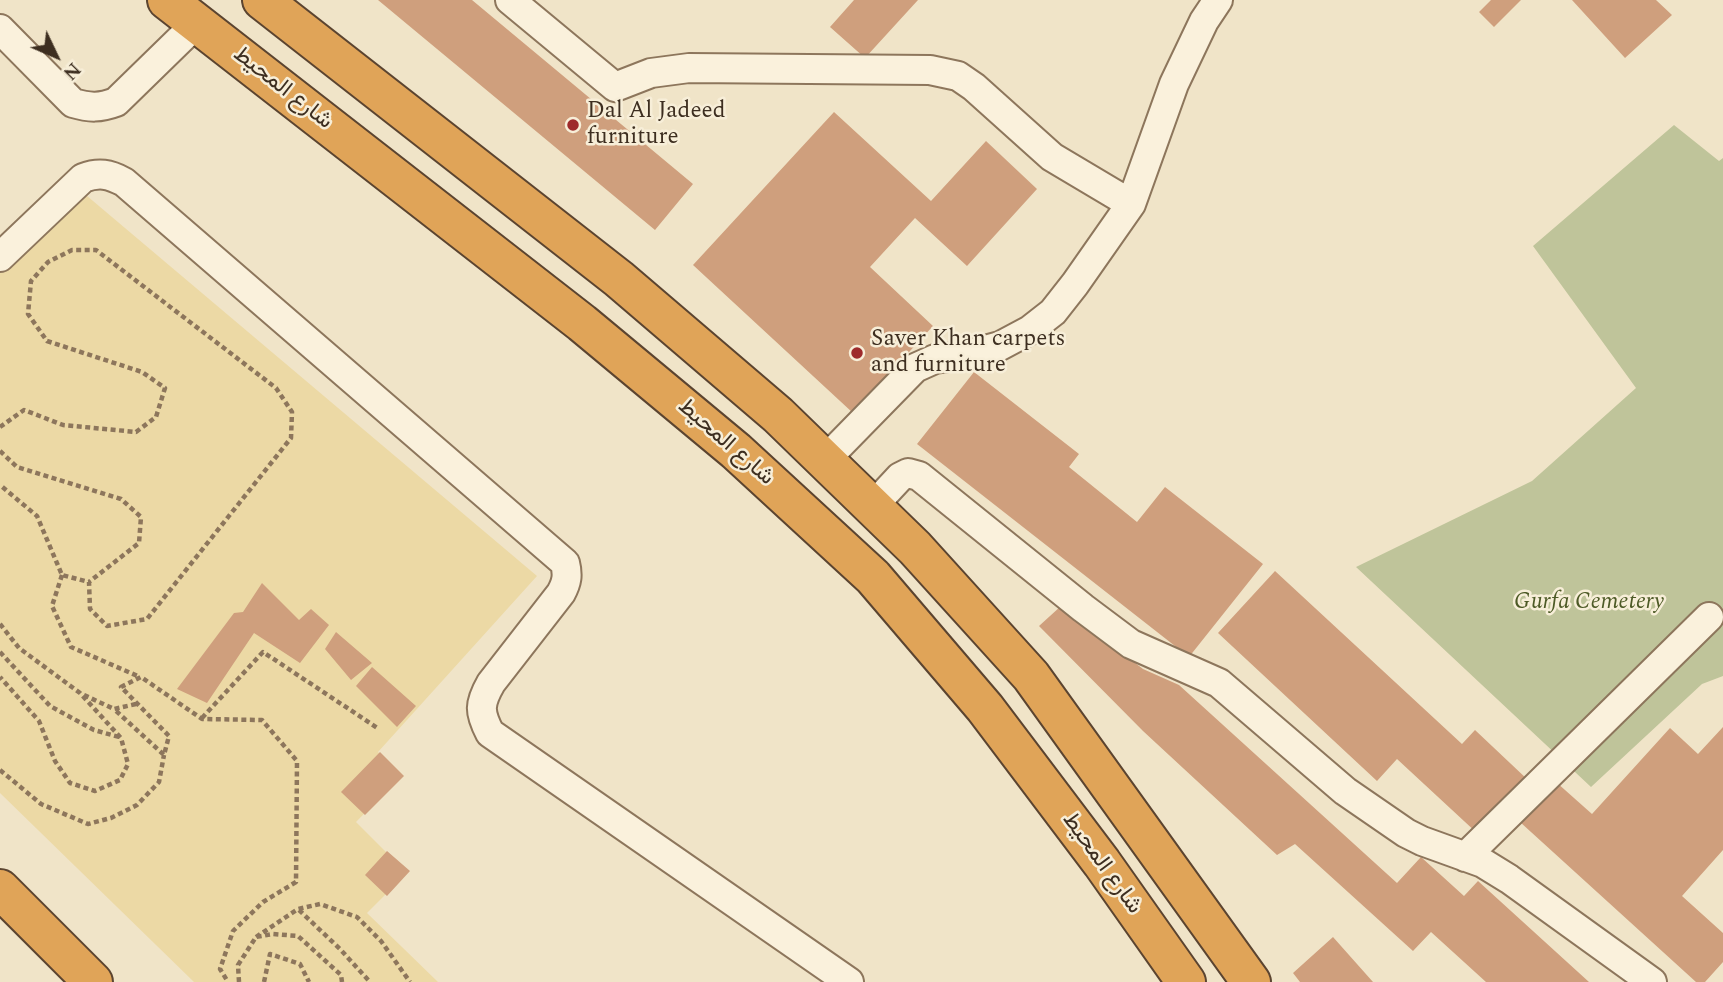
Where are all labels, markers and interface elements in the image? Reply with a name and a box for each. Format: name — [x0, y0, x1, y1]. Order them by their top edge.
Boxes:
north arrow — [21, 21, 91, 91]
street label: شارع المحيط — [227, 42, 337, 136]
text: N — [56, 55, 87, 87]
place label: Dal Al Jadeed furniture — [587, 98, 726, 152]
marker: Dal Al Jadeed furniture — [565, 117, 581, 133]
place label: Saver Khan carpets and furniture — [871, 326, 1065, 380]
marker: Saver Khan carpets and furniture — [849, 345, 865, 361]
street label: شارع المحيط — [671, 394, 779, 492]
park label: Gurfa Cemetery — [1514, 589, 1664, 617]
street label: شارع المحيط — [1055, 808, 1147, 920]

